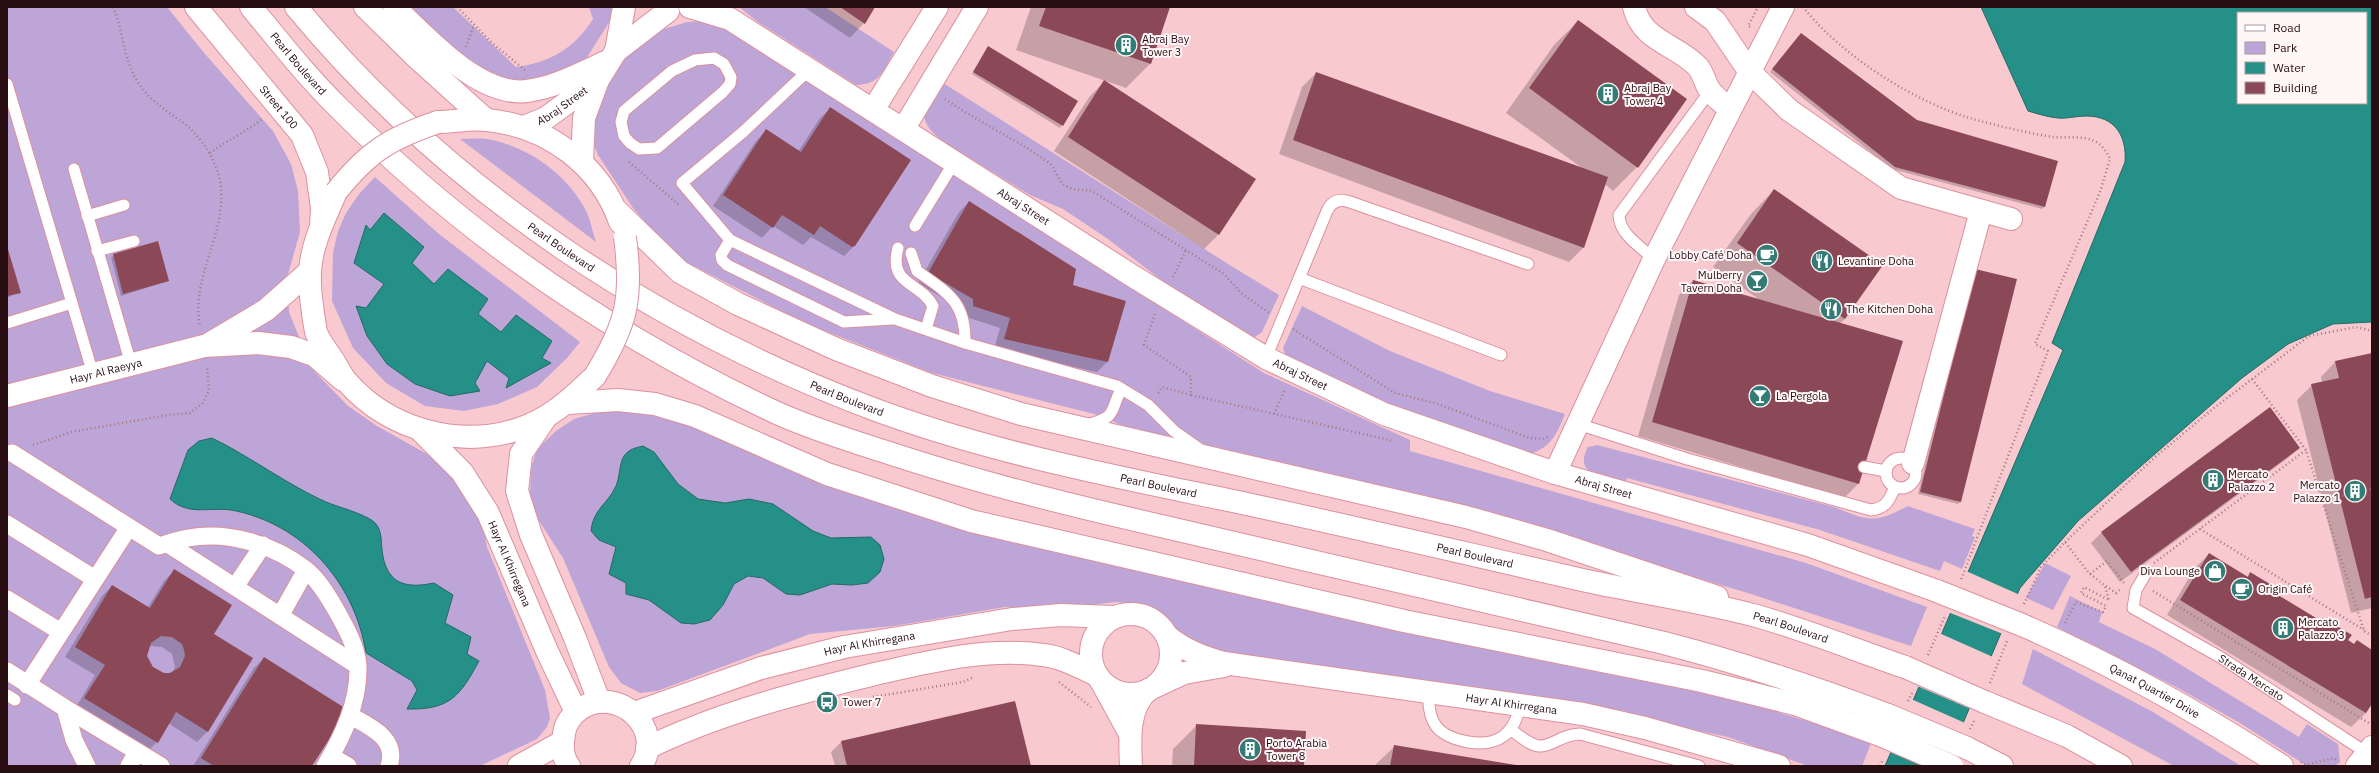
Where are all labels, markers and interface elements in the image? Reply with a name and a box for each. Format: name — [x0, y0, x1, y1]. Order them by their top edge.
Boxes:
legend — [2237, 12, 2367, 104]
text: Road — [2273, 20, 2301, 35]
street label: Pearl Boulevard — [268, 29, 329, 98]
building icon: Abraj Bay Tower 3 — [1113, 32, 1139, 58]
place label: Abraj Bay Tower 3 — [1142, 32, 1190, 59]
text: Park — [2273, 40, 2298, 55]
text: Water — [2273, 60, 2306, 75]
text: Building — [2273, 80, 2318, 95]
building icon: Abraj Bay Tower 4 — [1595, 81, 1621, 107]
place label: Abraj Bay Tower 4 — [1624, 81, 1672, 108]
street label: Street 100 — [257, 82, 301, 132]
street label: Abraj Street — [535, 83, 590, 128]
street label: Abraj Street — [995, 185, 1052, 228]
street label: Pearl Boulevard — [525, 219, 598, 275]
cafe icon: Lobby Café Doha — [1754, 242, 1780, 268]
place label: Lobby Café Doha — [1669, 248, 1752, 262]
restaurant icon: Levantine Doha — [1809, 248, 1835, 274]
place label: Levantine Doha — [1838, 254, 1914, 268]
place label: Mulberry Tavern Doha — [1681, 268, 1743, 295]
bar icon: Mulberry Tavern Doha — [1744, 268, 1770, 294]
restaurant icon: The Kitchen Doha — [1818, 296, 1844, 322]
place label: The Kitchen Doha — [1846, 302, 1933, 316]
street label: Hayr Al Raeyya — [68, 355, 144, 387]
street label: Abraj Street — [1271, 355, 1330, 393]
street label: Pearl Boulevard — [808, 377, 886, 419]
bar icon: La Pergola — [1747, 383, 1773, 409]
place label: La Pergola — [1776, 389, 1827, 403]
building icon: Mercato Palazzo 2 — [2200, 467, 2226, 493]
place label: Mercato Palazzo 2 — [2228, 467, 2275, 494]
street label: Pearl Boulevard — [1119, 471, 1198, 500]
street label: Abraj Street — [1573, 472, 1634, 502]
place label: Mercato Palazzo 1 — [2293, 478, 2340, 505]
building icon: Mercato Palazzo 1 — [2342, 478, 2368, 504]
street label: Hayr Al Khirregana — [485, 518, 534, 609]
street label: Pearl Boulevard — [1435, 540, 1515, 571]
shop icon: Diva Lounge — [2202, 558, 2228, 584]
place label: Diva Lounge — [2140, 564, 2200, 578]
cafe icon: Origin Café — [2229, 576, 2255, 602]
place label: Origin Café — [2258, 582, 2312, 596]
street label: Pearl Boulevard — [1752, 608, 1830, 646]
building icon: Mercato Palazzo 3 — [2270, 615, 2296, 641]
place label: Mercato Palazzo 3 — [2298, 615, 2345, 642]
street label: Hayr Al Khirregana — [822, 628, 916, 659]
street label: Strada Mercato — [2216, 651, 2287, 704]
street label: Qanat Quartier Drive — [2107, 660, 2202, 721]
bus stop icon: Tower 7 — [814, 689, 840, 715]
street label: Hayr Al Khirregana — [1465, 690, 1558, 717]
place label: Tower 7 — [842, 695, 881, 709]
building icon: Porto Arabia Tower 8 — [1237, 736, 1263, 762]
place label: Porto Arabia Tower 8 — [1266, 736, 1327, 763]

